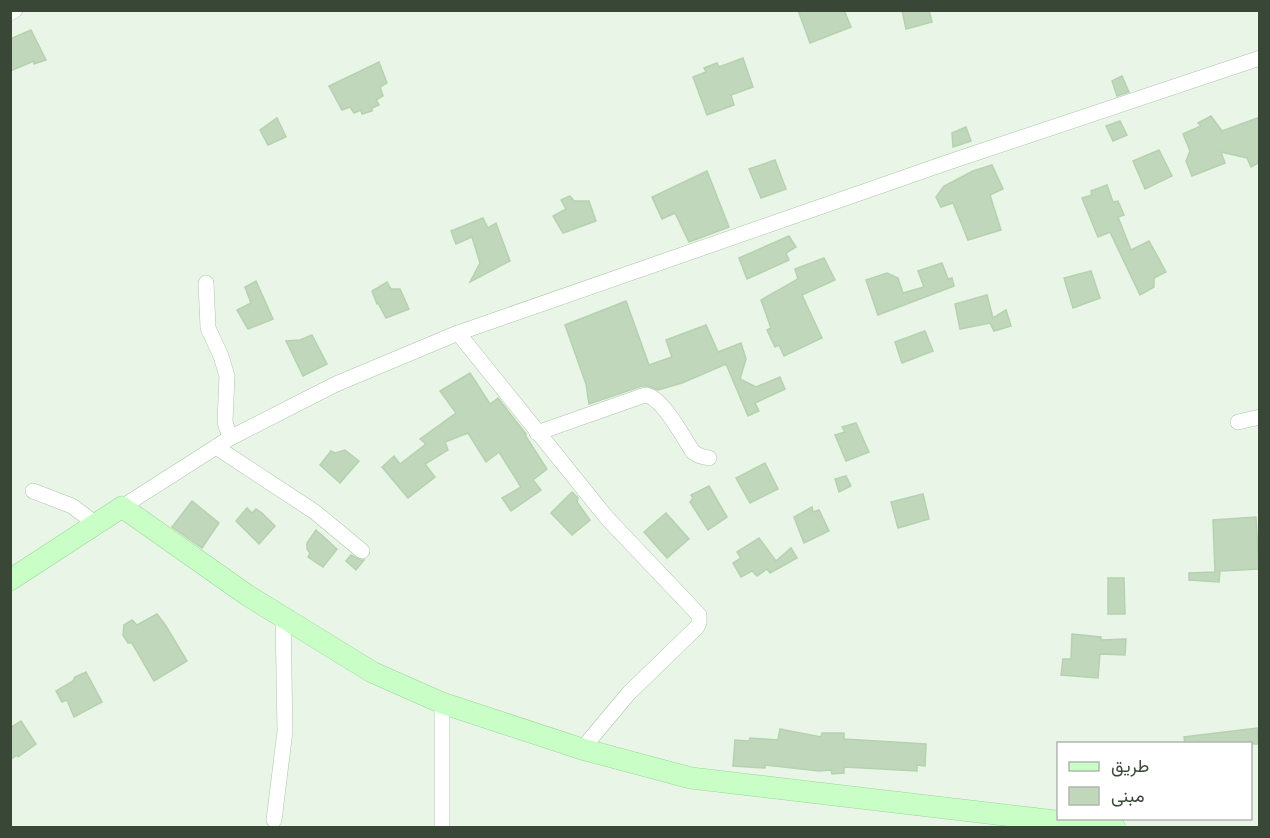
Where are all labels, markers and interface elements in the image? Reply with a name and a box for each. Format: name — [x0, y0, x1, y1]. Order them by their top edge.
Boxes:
legend — [1057, 742, 1252, 820]
text: طريق — [1111, 754, 1149, 778]
text: مبنى — [1111, 784, 1145, 808]

